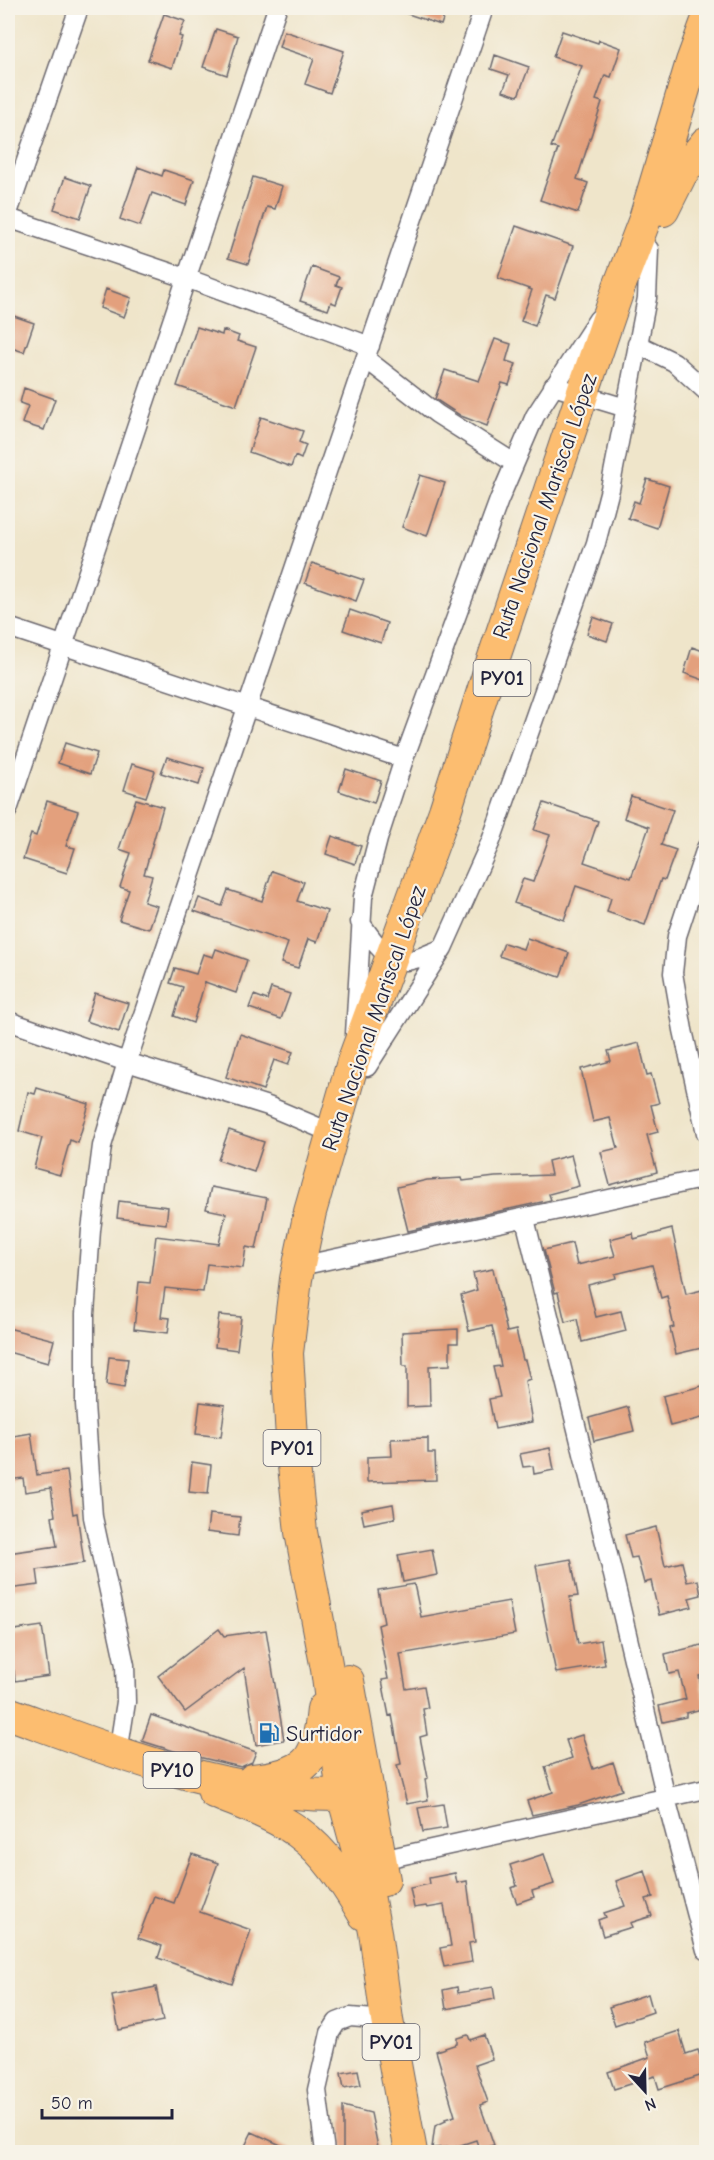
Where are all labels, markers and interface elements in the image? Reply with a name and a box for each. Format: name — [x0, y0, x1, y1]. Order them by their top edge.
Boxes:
street label: Ruta Nacional Mariscal López — [487, 370, 603, 642]
road number: PY01 — [474, 660, 530, 696]
street label: Ruta Nacional Mariscal López — [316, 882, 432, 1154]
road number: PY01 — [264, 1430, 320, 1466]
fuel station icon: Surtidor — [257, 1721, 281, 1745]
place label: Surtidor — [286, 1721, 362, 1747]
road number: PY10 — [144, 1752, 201, 1788]
road number: PY01 — [362, 2024, 420, 2060]
north arrow — [615, 2061, 675, 2121]
scale bar — [42, 2082, 172, 2120]
text: 50 m — [51, 2093, 93, 2114]
text: N — [642, 2094, 658, 2114]

